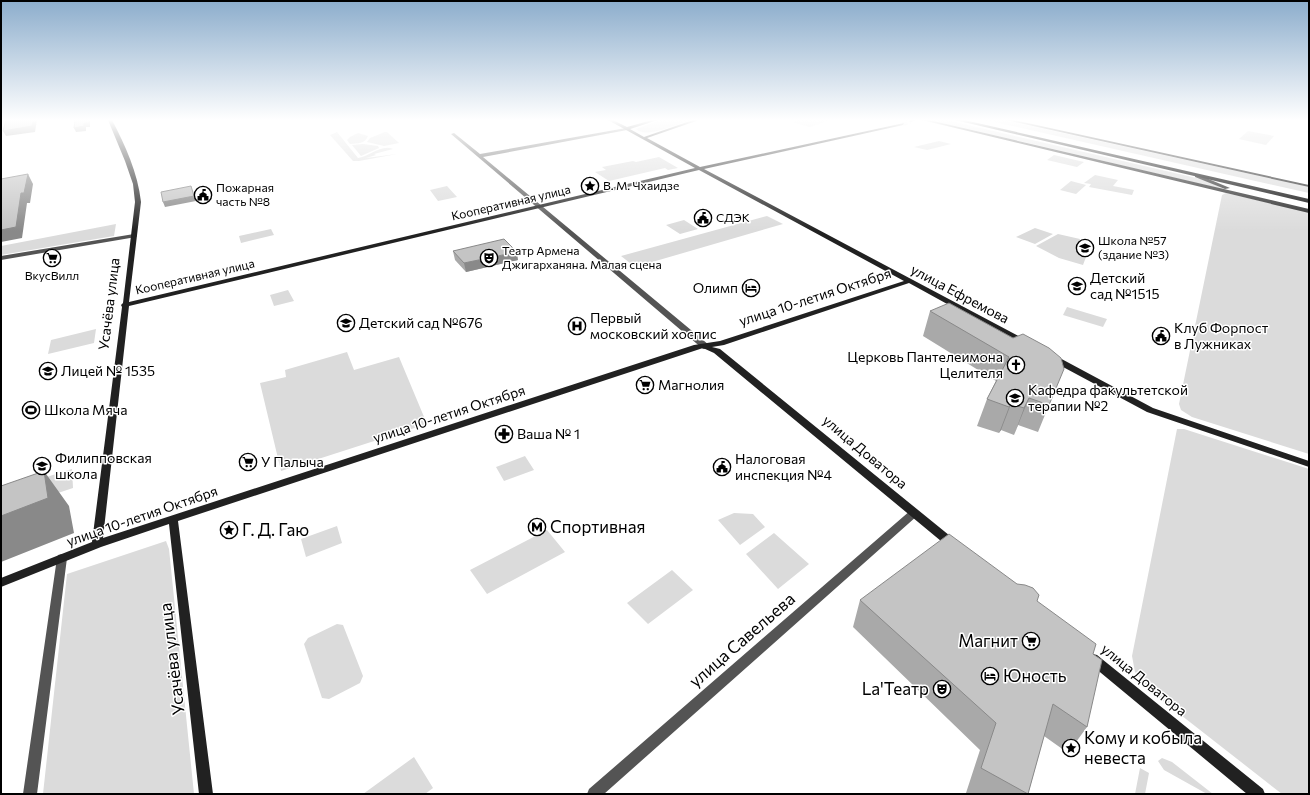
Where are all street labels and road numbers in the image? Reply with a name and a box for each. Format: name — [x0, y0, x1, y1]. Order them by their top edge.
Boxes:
street label: Кооперативная улица — [450, 182, 572, 223]
street label: Кооперативная улица — [134, 256, 256, 297]
street label: Усачёва улица — [94, 257, 123, 351]
street label: улица Ефремова — [908, 260, 1012, 327]
street label: улица 10-летия Октября — [737, 264, 893, 329]
street label: улица 10-летия Октября — [371, 381, 527, 446]
street label: улица Доватора — [820, 411, 911, 492]
street label: улица 10-летия Октября — [64, 482, 220, 549]
street label: улица Савельева — [684, 588, 799, 691]
street label: Усачёва улица — [154, 602, 189, 716]
street label: улица Доватора — [1098, 640, 1191, 719]

